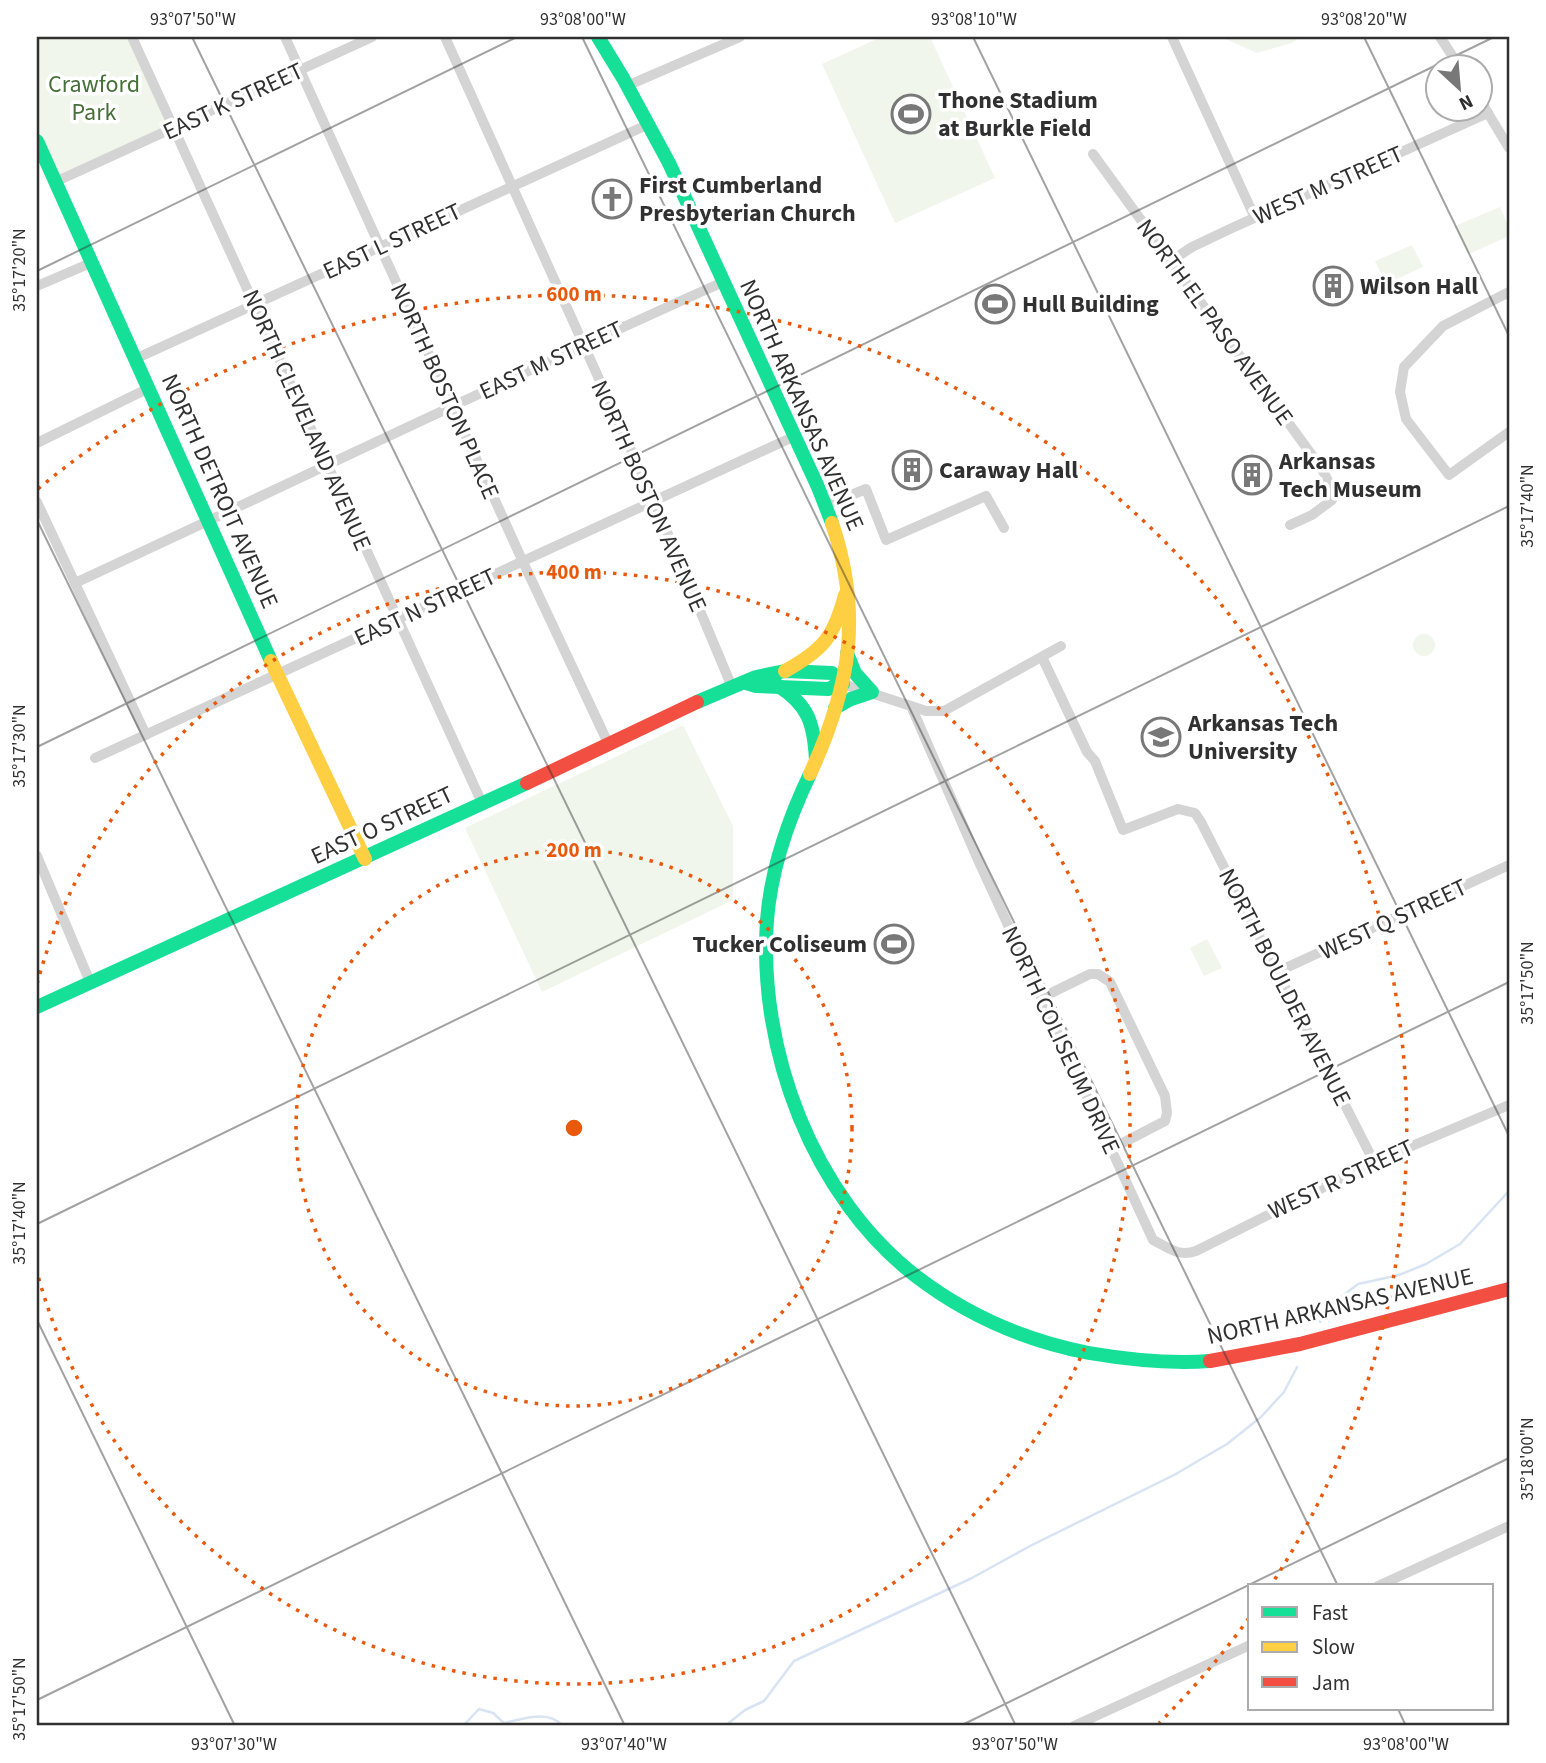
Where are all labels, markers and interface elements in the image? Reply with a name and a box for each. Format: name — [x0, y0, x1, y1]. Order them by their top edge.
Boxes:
text: 93°07'50"W — [150, 7, 236, 32]
text: 93°08'00"W — [540, 7, 626, 32]
text: 93°08'10"W — [931, 7, 1017, 32]
text: 93°08'20"W — [1321, 7, 1407, 32]
north arrow — [1424, 52, 1494, 122]
street label: EAST K STREET — [157, 54, 309, 149]
park label: Crawford Park — [48, 67, 140, 130]
place label: Thone Stadium at Burkle Field — [938, 83, 1098, 146]
text: N — [1454, 87, 1477, 117]
sports icon: Thone Stadium at Burkle Field — [890, 93, 932, 135]
street label: WEST M STREET — [1248, 137, 1409, 234]
place label: First Cumberland Presbyterian Church — [639, 168, 856, 231]
church icon: First Cumberland Presbyterian Church — [591, 178, 633, 220]
street label: EAST L STREET — [317, 194, 467, 289]
street label: NORTH EL PASO AVENUE — [1128, 212, 1302, 433]
text: 35°17'20"N — [7, 228, 32, 312]
building icon: Wilson Hall — [1312, 265, 1354, 307]
place label: Wilson Hall — [1360, 269, 1478, 304]
street label: NORTH ARKANSAS AVENUE — [730, 274, 873, 536]
street label: NORTH BOSTON PLACE — [381, 277, 508, 505]
text: 600 m — [546, 279, 602, 309]
sports icon: Hull Building — [974, 283, 1016, 325]
street label: NORTH CLEVELAND AVENUE — [233, 284, 380, 556]
place label: Hull Building — [1022, 287, 1159, 322]
street label: EAST M STREET — [474, 312, 629, 409]
street label: NORTH DETROIT AVENUE — [152, 368, 287, 614]
street label: NORTH BOSTON AVENUE — [582, 375, 715, 618]
place label: Arkansas Tech Museum — [1278, 444, 1422, 507]
building icon: Caraway Hall — [891, 449, 933, 491]
place label: Caraway Hall — [939, 453, 1078, 488]
building icon: Arkansas Tech Museum — [1231, 454, 1273, 496]
text: 35°17'40"N — [1515, 464, 1540, 548]
text: 400 m — [546, 557, 602, 587]
street label: EAST N STREET — [348, 559, 502, 656]
text: 35°17'30"N — [7, 704, 32, 788]
place label: Arkansas Tech University — [1187, 706, 1338, 769]
school or university icon: Arkansas Tech University — [1140, 716, 1182, 758]
street label: EAST O STREET — [305, 777, 459, 874]
text: 200 m — [546, 835, 602, 865]
street label: NORTH BOULDER AVENUE — [1209, 862, 1360, 1112]
street label: WEST Q STREET — [1314, 870, 1473, 969]
street label: NORTH COLISEUM DRIVE — [992, 920, 1129, 1160]
sports icon: Tucker Coliseum — [873, 923, 915, 965]
place label: Tucker Coliseum — [692, 927, 867, 962]
text: 35°17'50"N — [1515, 941, 1540, 1025]
centre of rings — [562, 1116, 586, 1140]
street label: WEST R STREET — [1263, 1130, 1420, 1228]
text: 35°17'40"N — [7, 1181, 32, 1265]
street label: NORTH ARKANSAS AVENUE — [1204, 1259, 1476, 1354]
text: 35°18'00"N — [1515, 1417, 1540, 1501]
legend — [1248, 1584, 1494, 1710]
text: Fast — [1312, 1598, 1348, 1628]
text: Slow — [1312, 1632, 1355, 1662]
text: 35°17'50"N — [7, 1657, 32, 1741]
text: Jam — [1312, 1668, 1350, 1698]
text: 93°07'30"W — [191, 1732, 277, 1757]
text: 93°07'40"W — [581, 1732, 667, 1757]
text: 93°07'50"W — [972, 1732, 1058, 1757]
text: 93°08'00"W — [1363, 1732, 1449, 1757]

